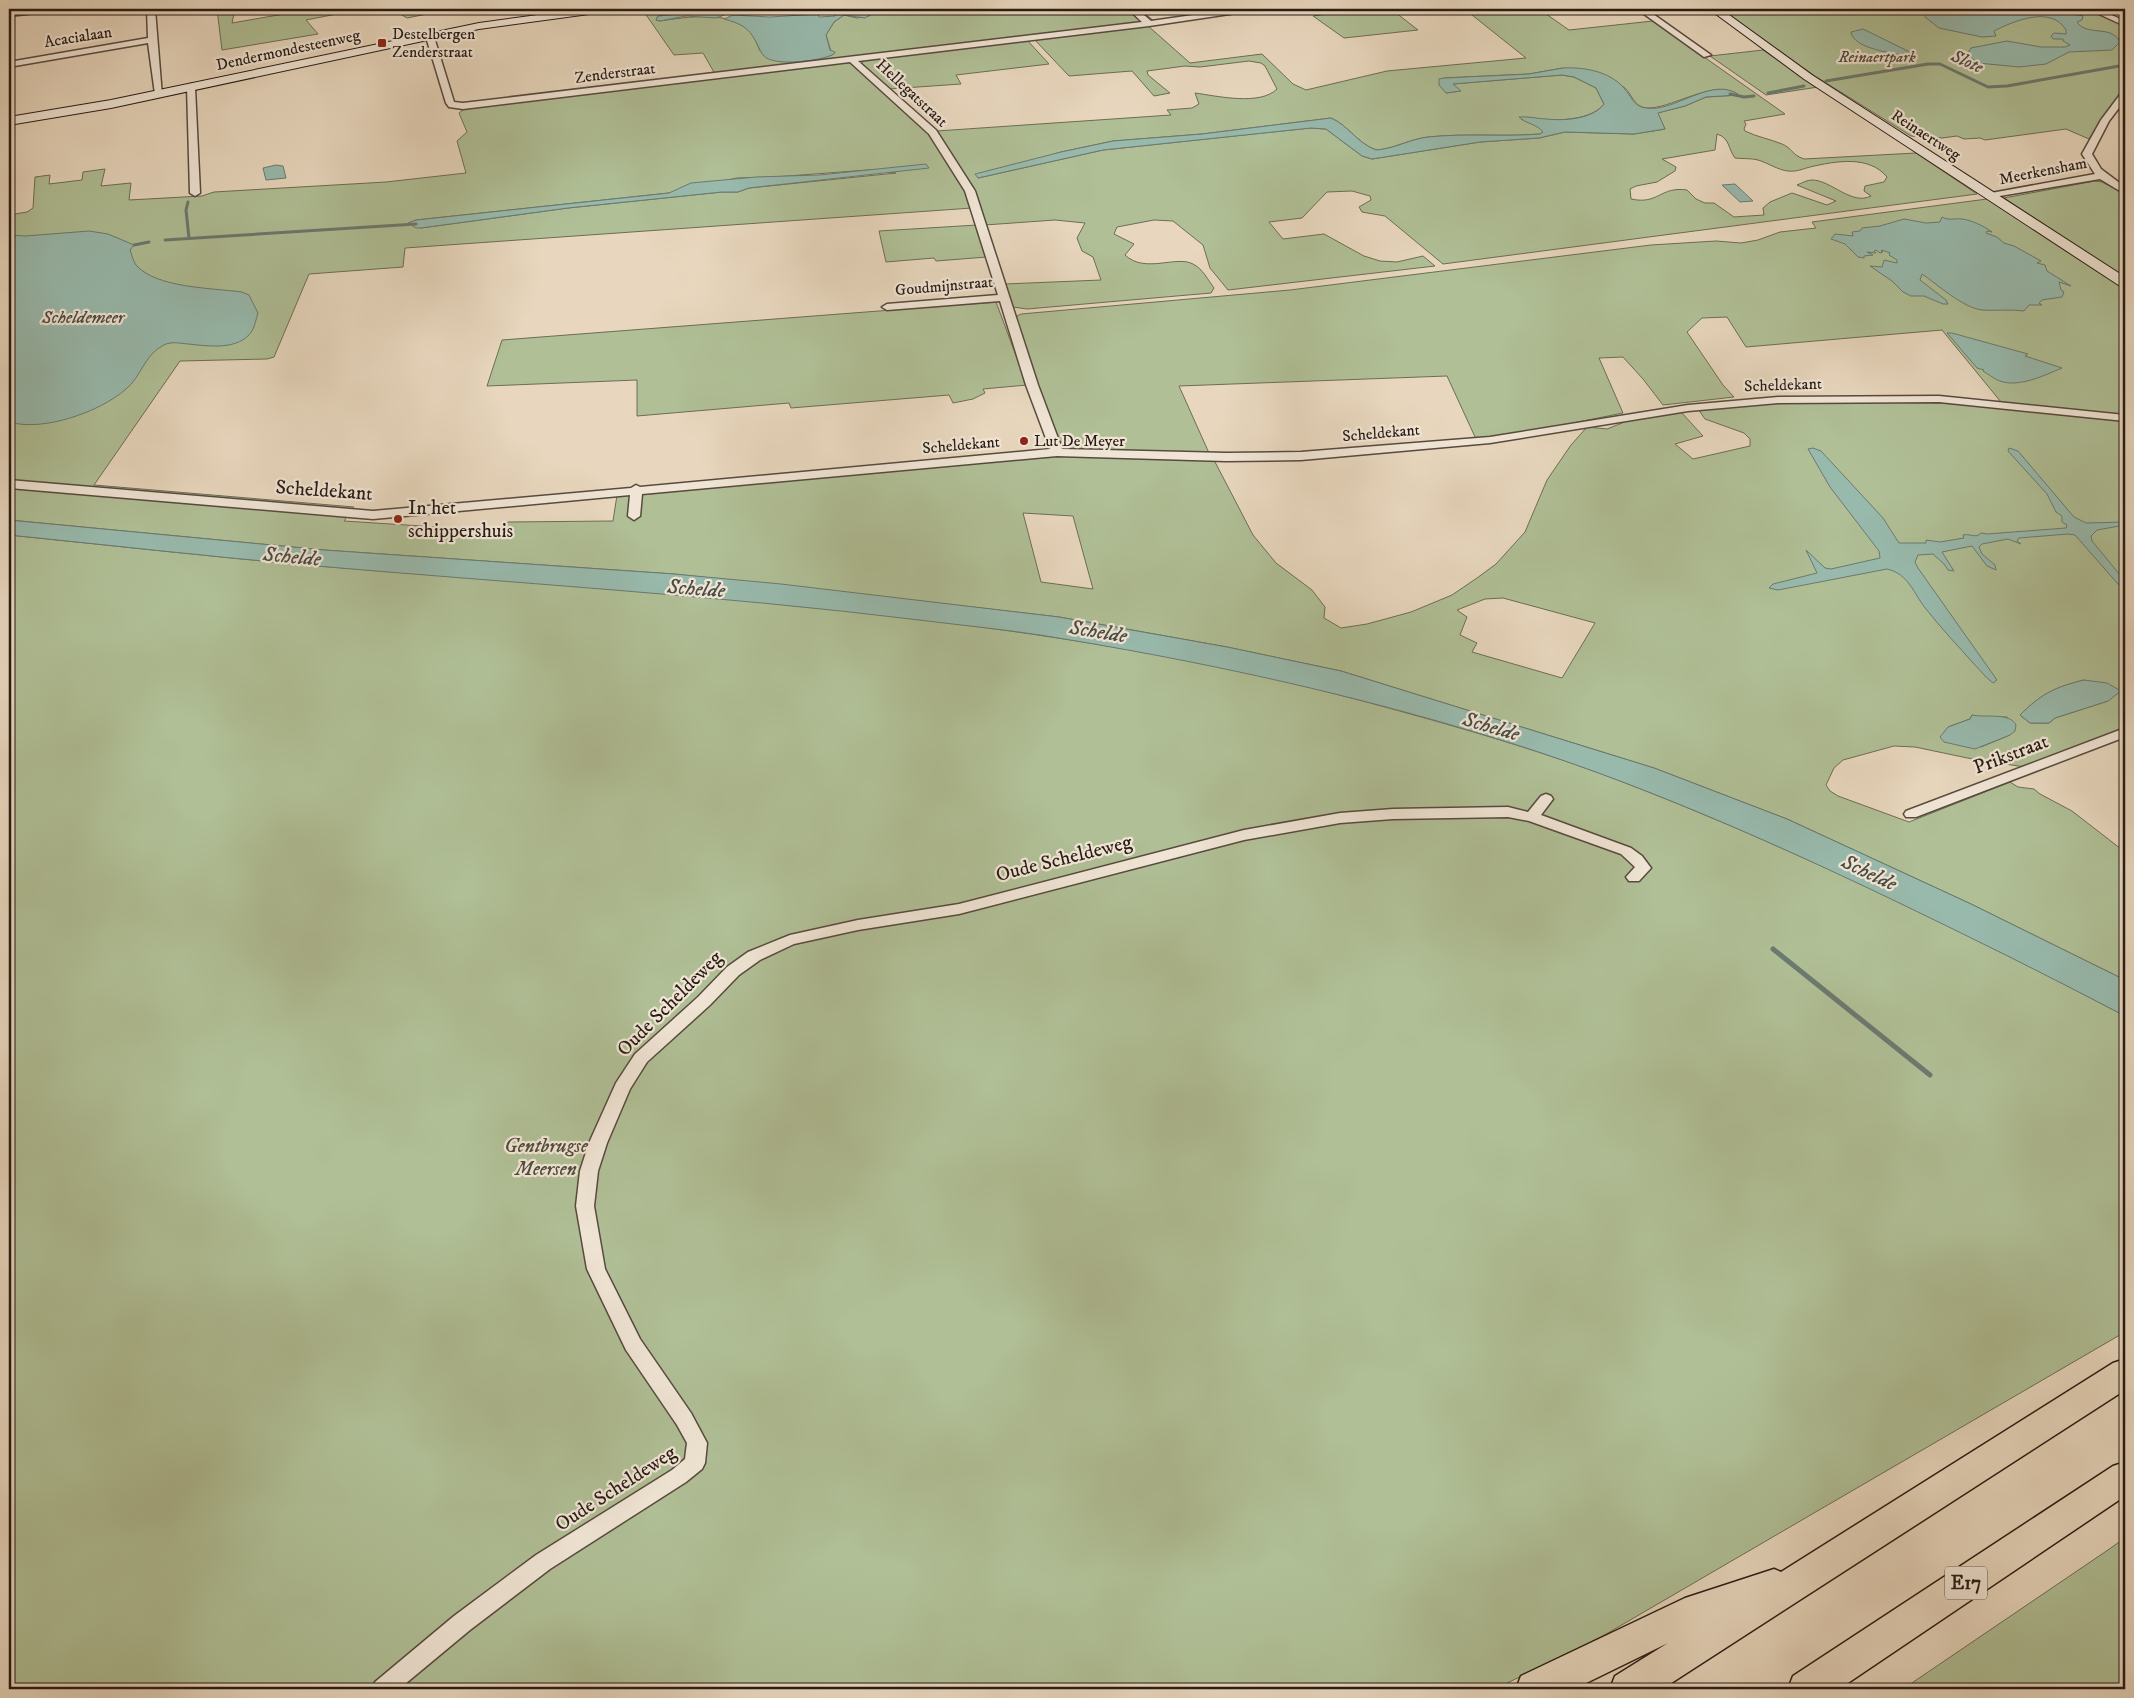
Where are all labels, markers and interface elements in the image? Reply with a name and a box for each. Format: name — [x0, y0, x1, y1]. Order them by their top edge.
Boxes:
street label: Acacialaan — [43, 22, 114, 52]
place label: Destelbergen Zenderstraat — [392, 24, 476, 62]
street label: Dendermondesteenweg — [214, 25, 362, 75]
marker: Destelbergen Zenderstraat — [376, 37, 388, 49]
water label: Slote — [1947, 45, 1987, 79]
park label: Reinaertpark — [1837, 47, 1916, 67]
street label: Hellegatstraat — [872, 55, 952, 131]
street label: Zenderstraat — [574, 58, 656, 88]
street label: Reinaertweg — [1888, 105, 1965, 165]
street label: Meerkensham — [1997, 153, 2089, 189]
street label: Goudmijnstraat — [894, 272, 994, 300]
water label: Scheldemeer — [41, 307, 126, 329]
street label: Scheldekant — [1744, 374, 1822, 396]
street label: Scheldekant — [1341, 420, 1421, 446]
place label: Lut De Meyer — [1034, 431, 1125, 451]
street label: Scheldekant — [921, 432, 1001, 458]
marker: Lut De Meyer — [1018, 435, 1030, 447]
street label: Scheldekant — [275, 475, 373, 507]
place label: In het schippershuis — [408, 496, 514, 544]
marker: In het schippershuis — [392, 513, 404, 525]
water label: Schelde — [261, 541, 323, 573]
water label: Schelde — [665, 574, 727, 604]
water label: Schelde — [1066, 614, 1130, 650]
water label: Schelde — [1459, 706, 1523, 748]
street label: Prikstraat — [1970, 729, 2052, 781]
street label: Oude Scheldeweg — [993, 830, 1135, 888]
water label: Schelde — [1836, 849, 1902, 897]
street label: Oude Scheldeweg — [612, 946, 728, 1062]
park label: Gentbrugse Meersen — [504, 1134, 589, 1182]
street label: Oude Scheldeweg — [551, 1440, 681, 1537]
road number: E17 — [1945, 1566, 1987, 1600]

